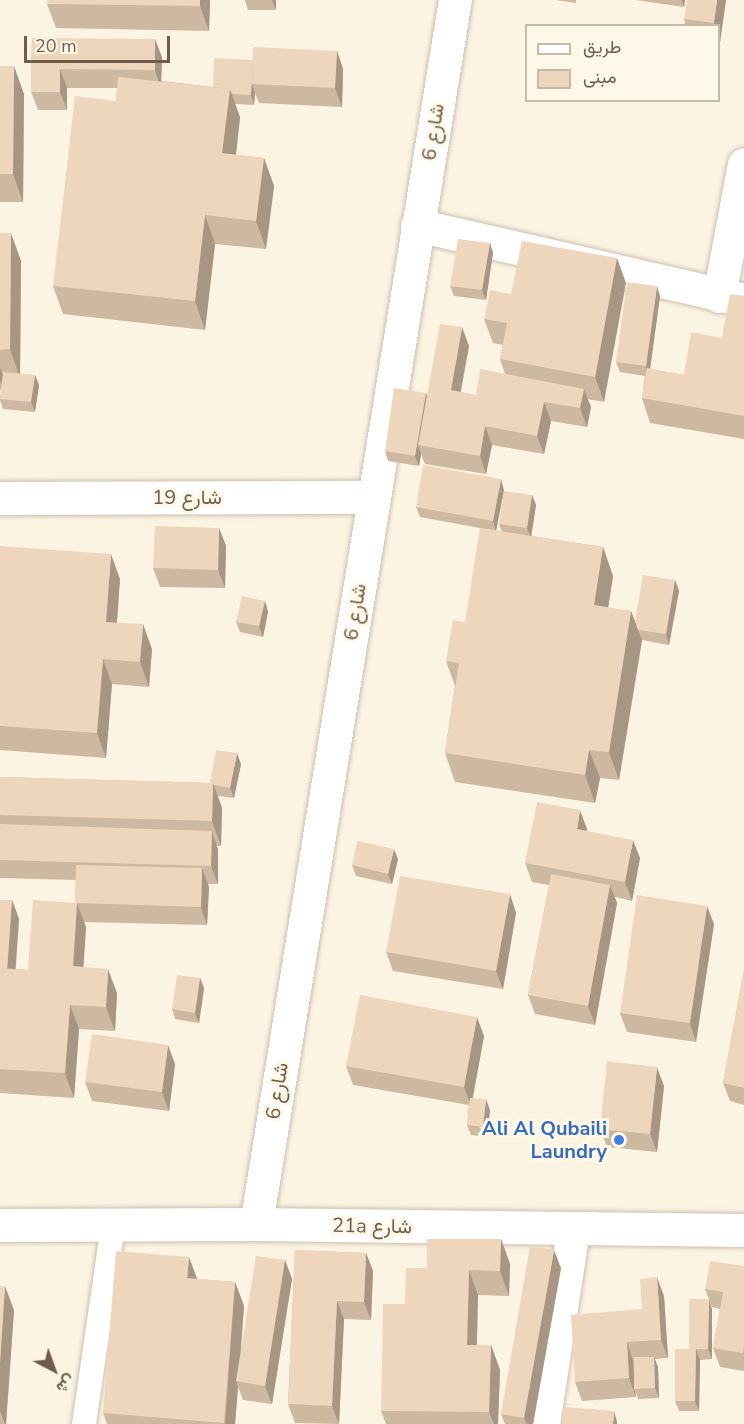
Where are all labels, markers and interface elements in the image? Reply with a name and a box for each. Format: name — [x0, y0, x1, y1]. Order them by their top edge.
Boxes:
scale bar — [27, 24, 172, 62]
legend — [525, 24, 720, 102]
text: 20 m — [35, 34, 77, 58]
text: طريق — [583, 35, 621, 59]
text: مبنى — [583, 65, 617, 89]
street label: شارع 6 — [417, 102, 449, 162]
street label: شارع 19 — [152, 485, 222, 509]
street label: شارع 6 — [339, 582, 371, 642]
street label: شارع 6 — [261, 1061, 293, 1121]
place label: Ali Al Qubaili Laundry — [482, 1116, 607, 1163]
marker: Ali Al Qubaili Laundry — [612, 1133, 626, 1147]
street label: 21a شارع — [332, 1213, 412, 1239]
north arrow — [24, 1340, 84, 1400]
text: ش — [51, 1369, 80, 1398]

